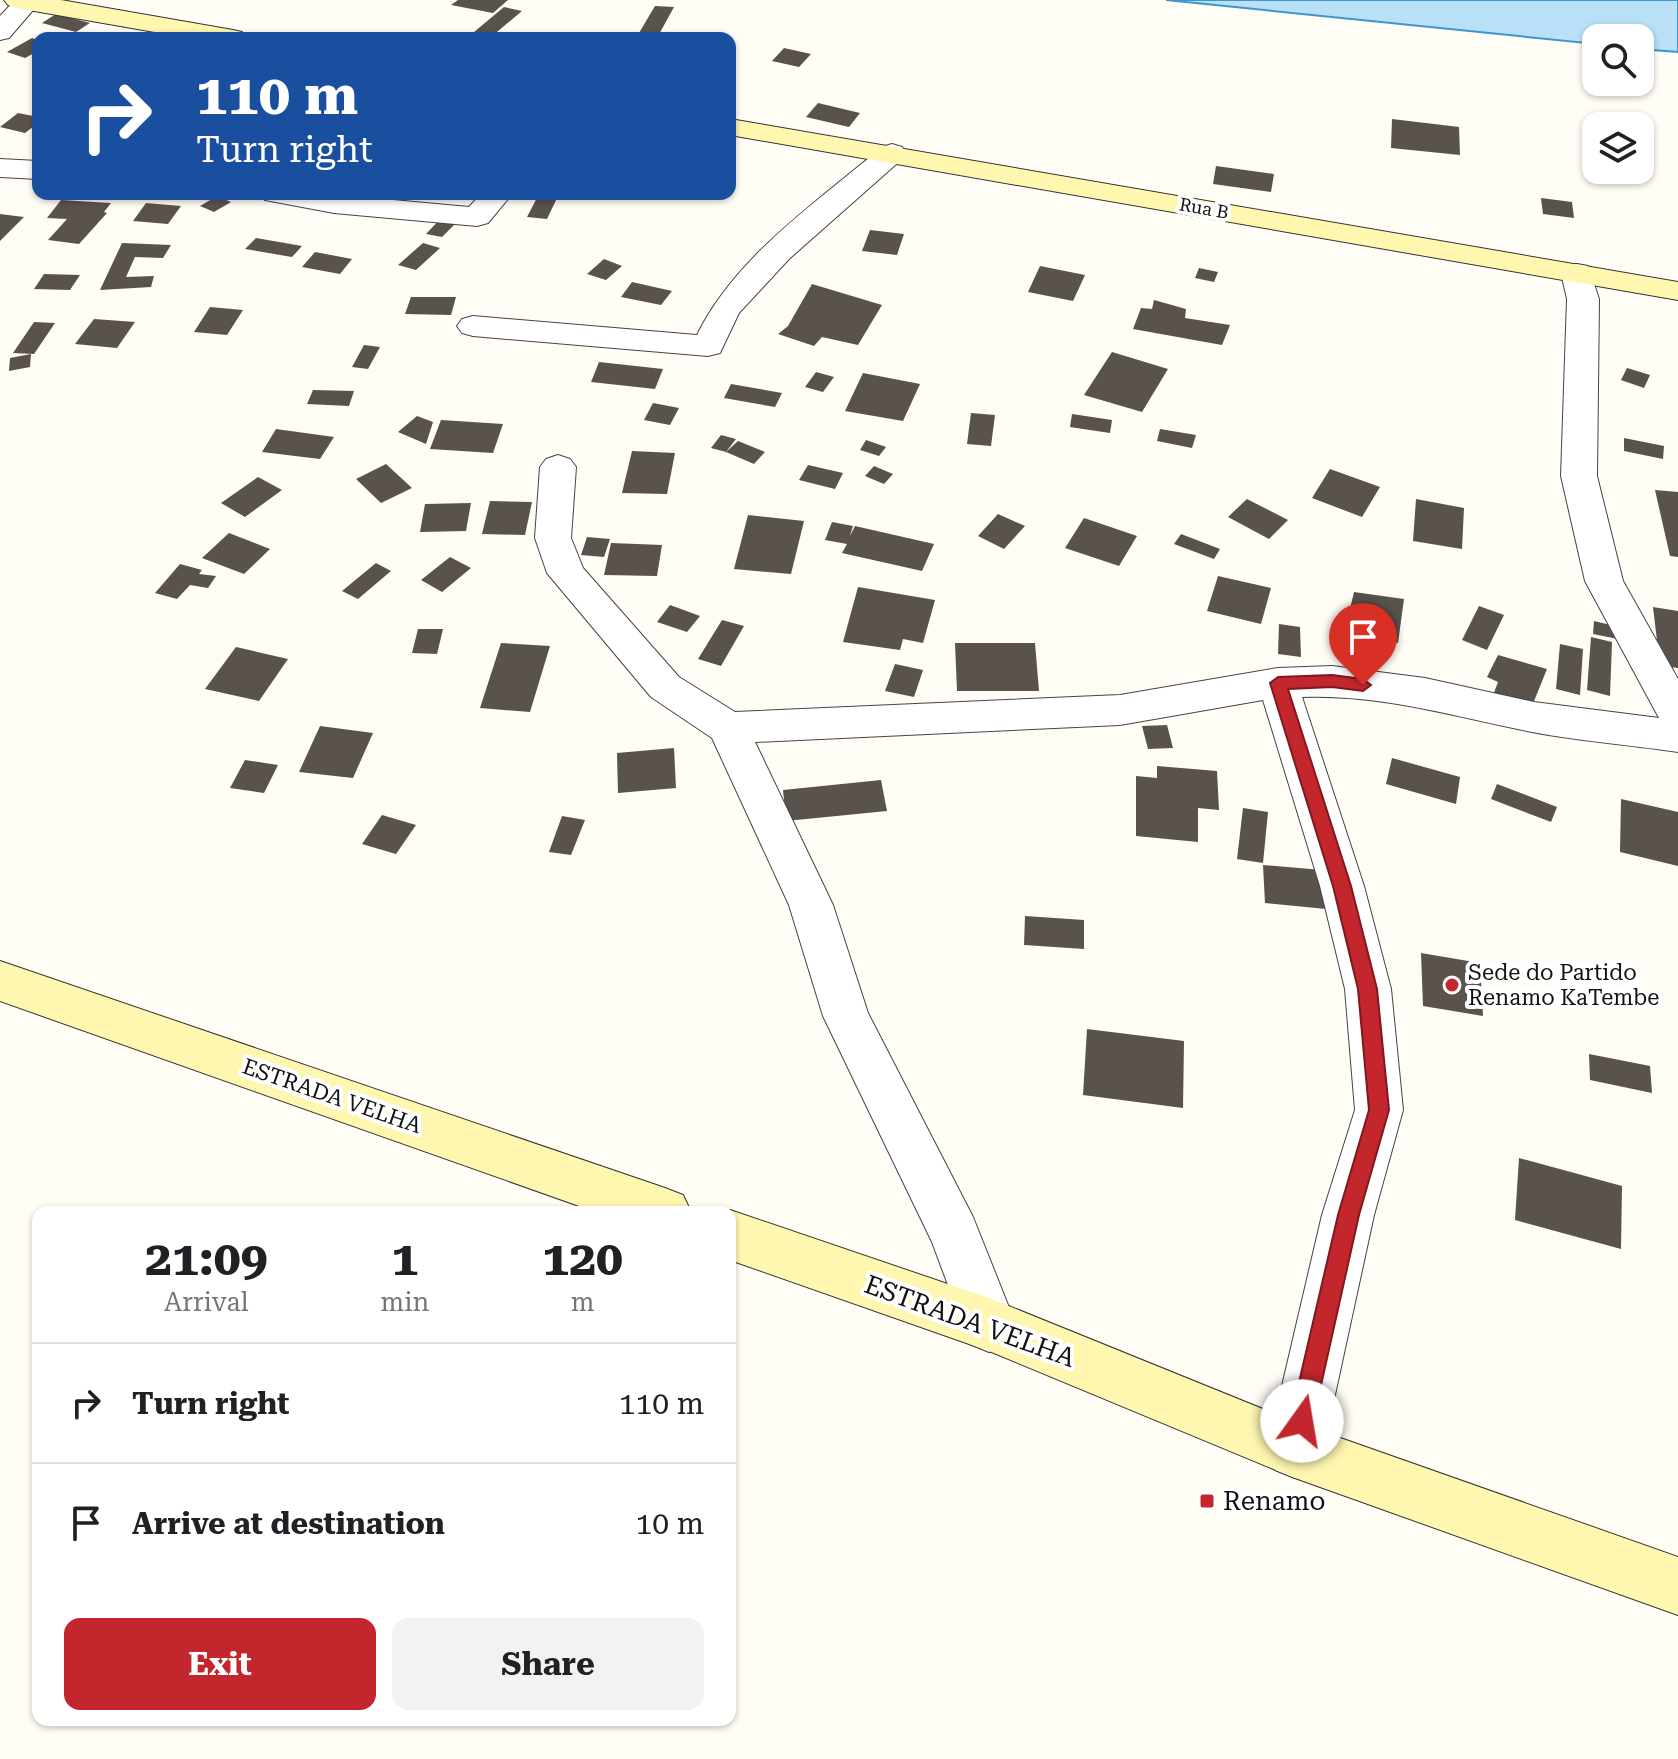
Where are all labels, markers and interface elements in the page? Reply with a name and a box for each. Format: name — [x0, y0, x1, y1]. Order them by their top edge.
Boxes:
map controls — [1582, 24, 1654, 184]
button: search — [1582, 24, 1654, 96]
text: 110 m — [196, 62, 358, 128]
icon: right — [64, 64, 168, 168]
button: layers — [1582, 112, 1654, 184]
text: Turn right — [196, 129, 373, 171]
street label: Rua B — [1178, 193, 1230, 223]
pin — [1329, 603, 1397, 685]
icon: arrive — [1341, 615, 1385, 659]
place label: Sede do Partido Renamo KaTembe — [1468, 960, 1659, 1010]
marker: Sede do Partido Renamo KaTembe — [1443, 976, 1461, 994]
street label: ESTRADA VELHA — [239, 1054, 425, 1139]
text: 21:09 — [145, 1231, 268, 1287]
text: 1 — [391, 1231, 418, 1287]
text: 120 — [542, 1231, 623, 1287]
street label: ESTRADA VELHA — [861, 1269, 1079, 1373]
text: Arrival — [164, 1287, 249, 1317]
text: min — [381, 1287, 429, 1317]
text: m — [571, 1287, 595, 1317]
position arrow — [1260, 1379, 1344, 1463]
icon: right — [64, 1381, 108, 1425]
text: Turn right — [132, 1386, 289, 1421]
text: 110 m — [619, 1386, 704, 1421]
place label: Renamo — [1223, 1486, 1326, 1516]
marker: Renamo — [1198, 1492, 1216, 1510]
icon: arrive — [64, 1501, 108, 1545]
text: Arrive at destination — [132, 1506, 445, 1541]
text: 10 m — [635, 1506, 704, 1541]
button: Exit — [64, 1618, 376, 1710]
button: Share — [392, 1618, 704, 1710]

